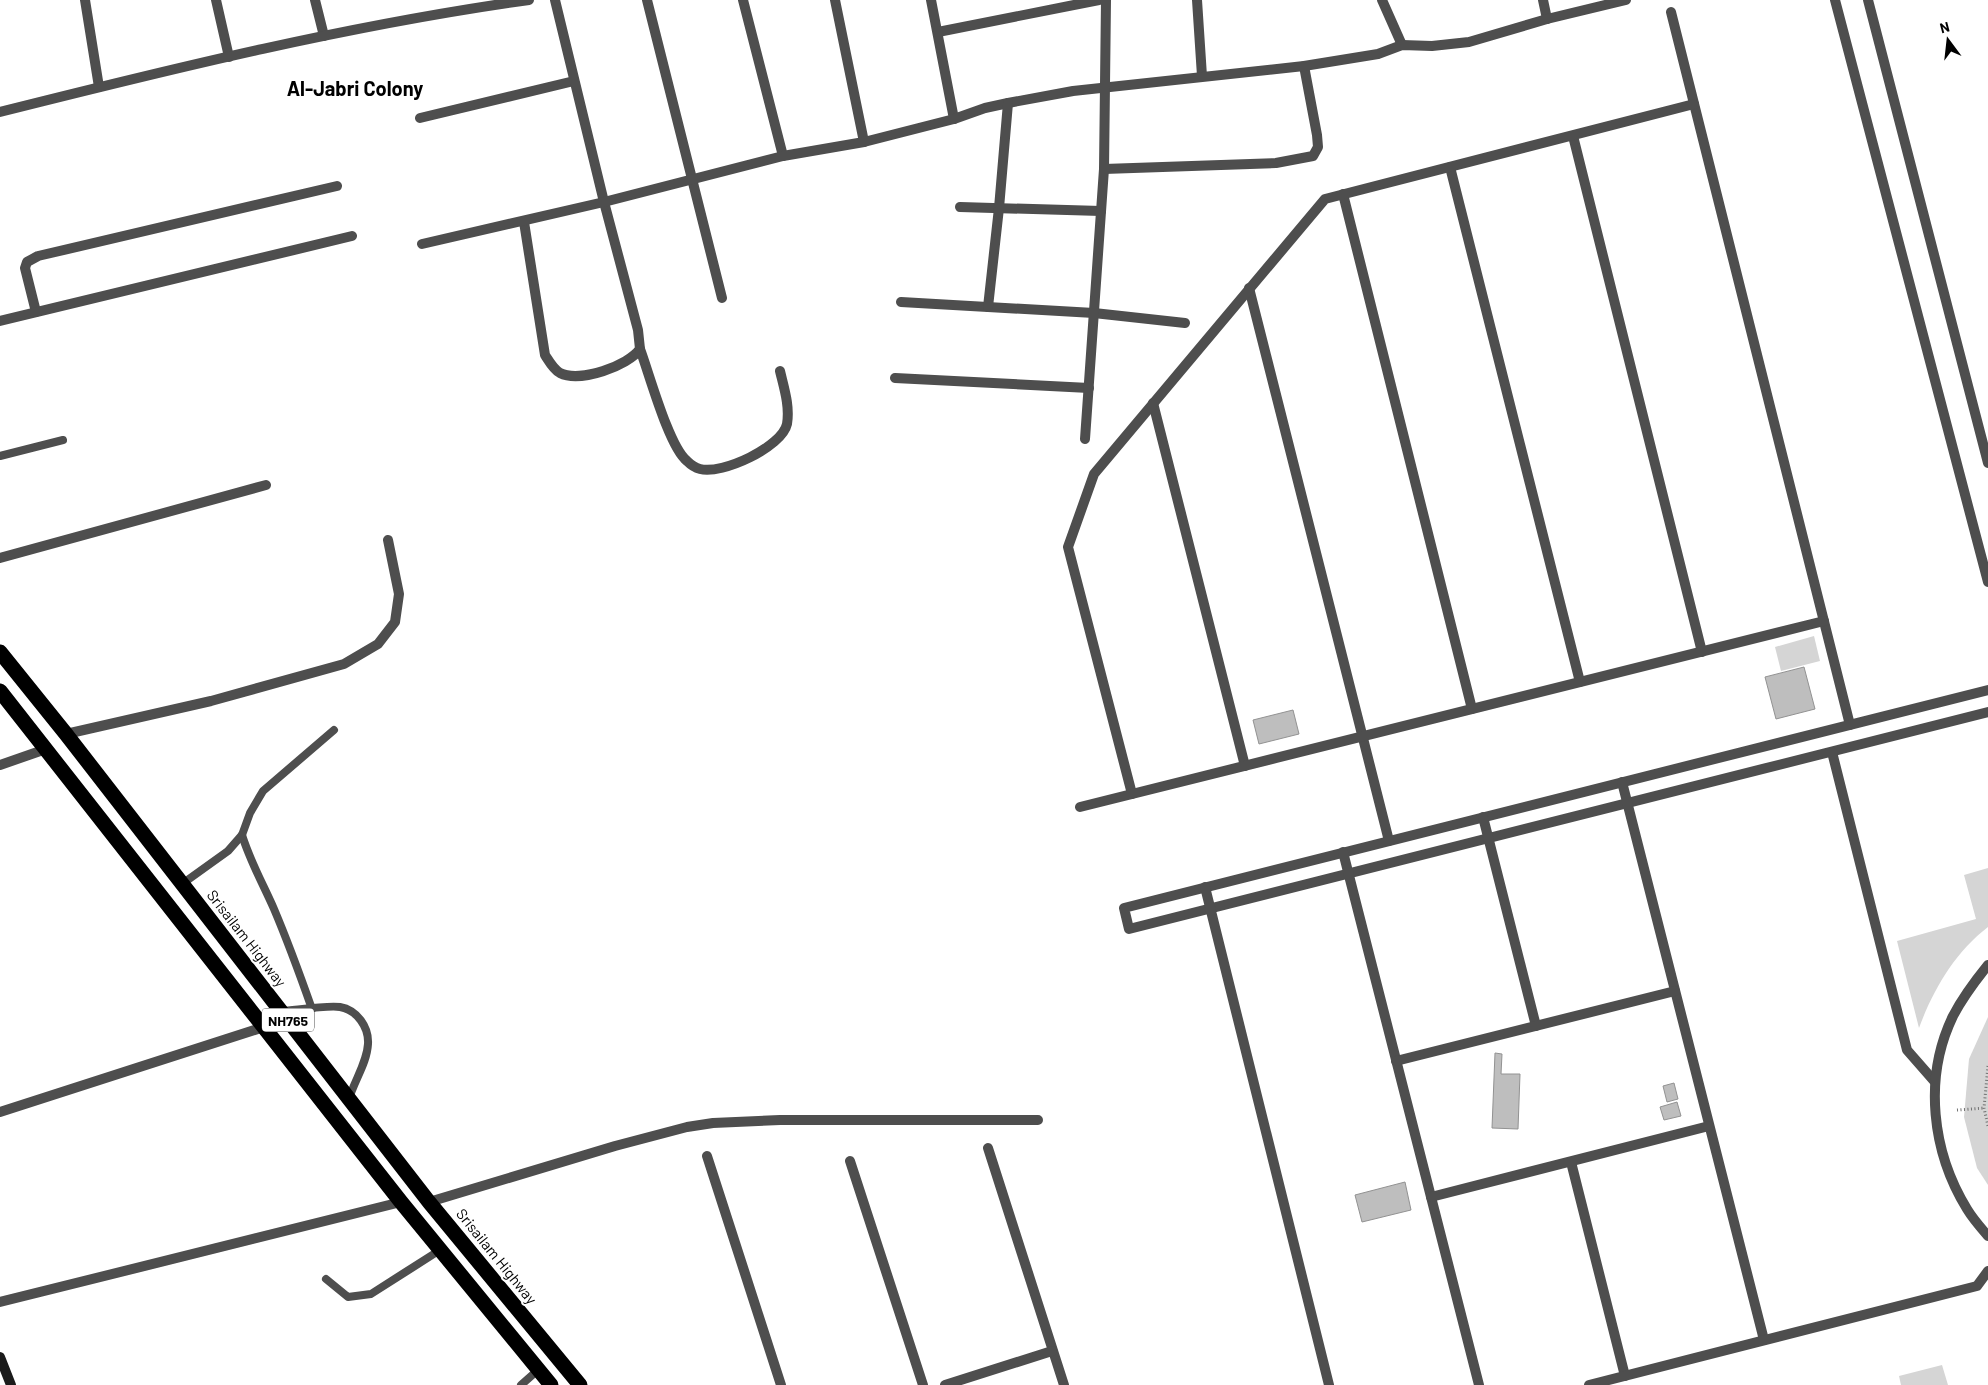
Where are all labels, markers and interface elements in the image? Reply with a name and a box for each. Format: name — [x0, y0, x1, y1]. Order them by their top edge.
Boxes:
north arrow — [1923, 15, 1973, 65]
text: N — [1938, 18, 1951, 36]
district label: Al-Jabri Colony — [287, 76, 423, 100]
street label: Srisailam Highway — [204, 886, 290, 990]
road number: NH765 — [262, 1008, 314, 1032]
street label: Srisailam Highway — [453, 1204, 541, 1308]

